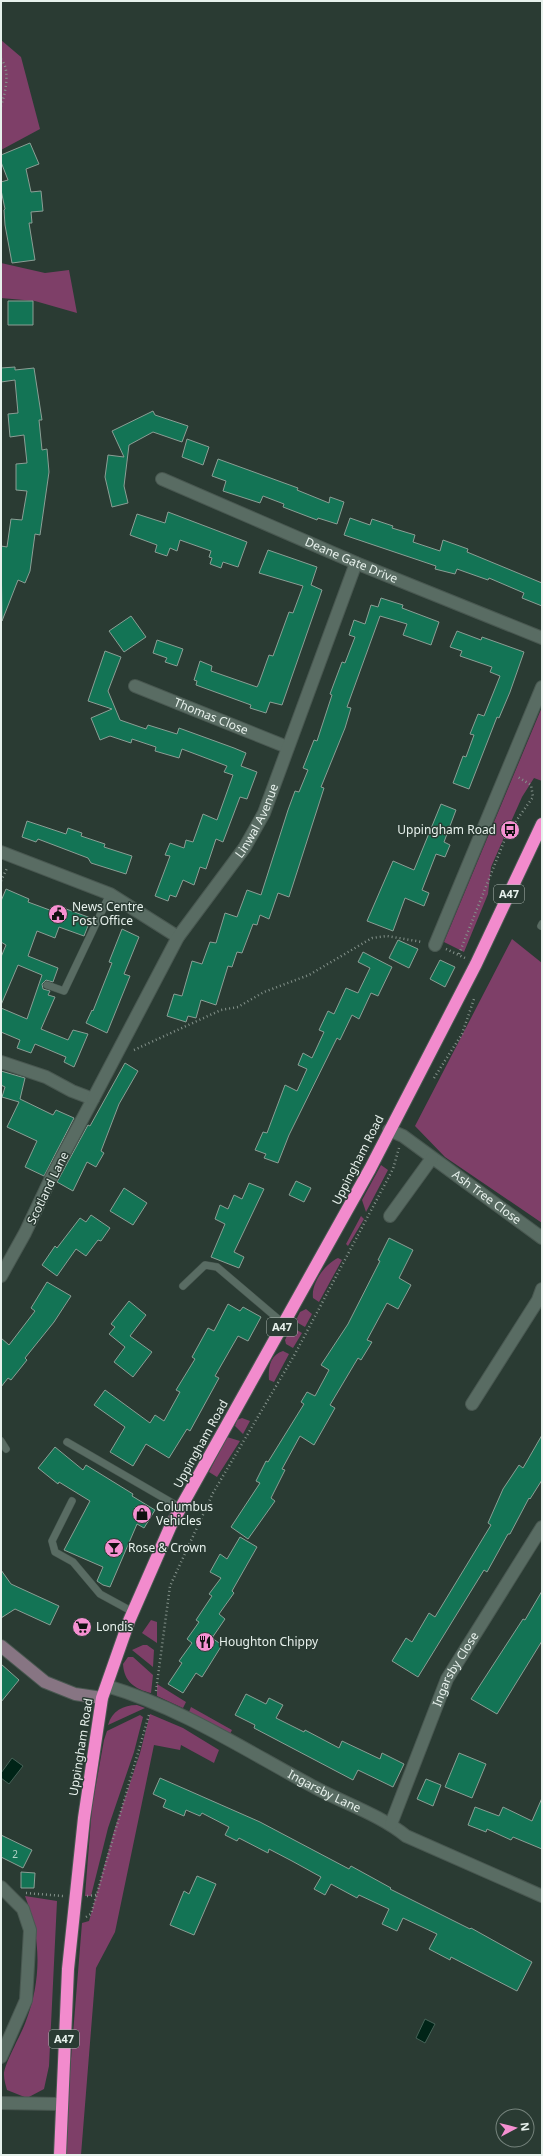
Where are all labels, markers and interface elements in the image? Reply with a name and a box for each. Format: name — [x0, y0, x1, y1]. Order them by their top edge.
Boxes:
street label: Deane Gate Drive — [302, 533, 401, 587]
street label: Thomas Close — [172, 694, 251, 739]
street label: Linwal Avenue — [231, 781, 282, 861]
bus stop icon: Uppingham Road — [499, 819, 521, 841]
place label: Uppingham Road — [397, 821, 496, 838]
road number: A47 — [494, 885, 524, 903]
place label: News Centre Post Office — [72, 898, 144, 929]
public building icon: News Centre Post Office — [47, 903, 69, 925]
street label: Uppingham Road — [328, 1112, 388, 1208]
street label: Scotland Lane — [23, 1148, 73, 1227]
street label: Ash Tree Close — [449, 1166, 525, 1228]
road number: A47 — [267, 1318, 297, 1336]
street label: Uppingham Road — [169, 1396, 232, 1491]
place label: Columbus Vehicles — [156, 1498, 213, 1529]
shop icon: Columbus Vehicles — [131, 1503, 153, 1525]
bar icon: Rose & Crown — [103, 1537, 125, 1559]
place label: Rose & Crown — [128, 1539, 206, 1556]
supermarket icon: Londis — [71, 1616, 93, 1638]
place label: Londis — [96, 1618, 133, 1635]
street label: Ingarsby Close — [428, 1628, 483, 1709]
restaurant icon: Houghton Chippy — [194, 1631, 216, 1653]
place label: Houghton Chippy — [219, 1633, 319, 1650]
street label: Uppingham Road — [64, 1697, 97, 1797]
street label: Ingarsby Lane — [285, 1765, 364, 1816]
house number: 2 — [12, 1847, 18, 1861]
road number: A47 — [49, 2030, 79, 2048]
north arrow — [495, 2108, 535, 2148]
text: N — [517, 2121, 533, 2132]

